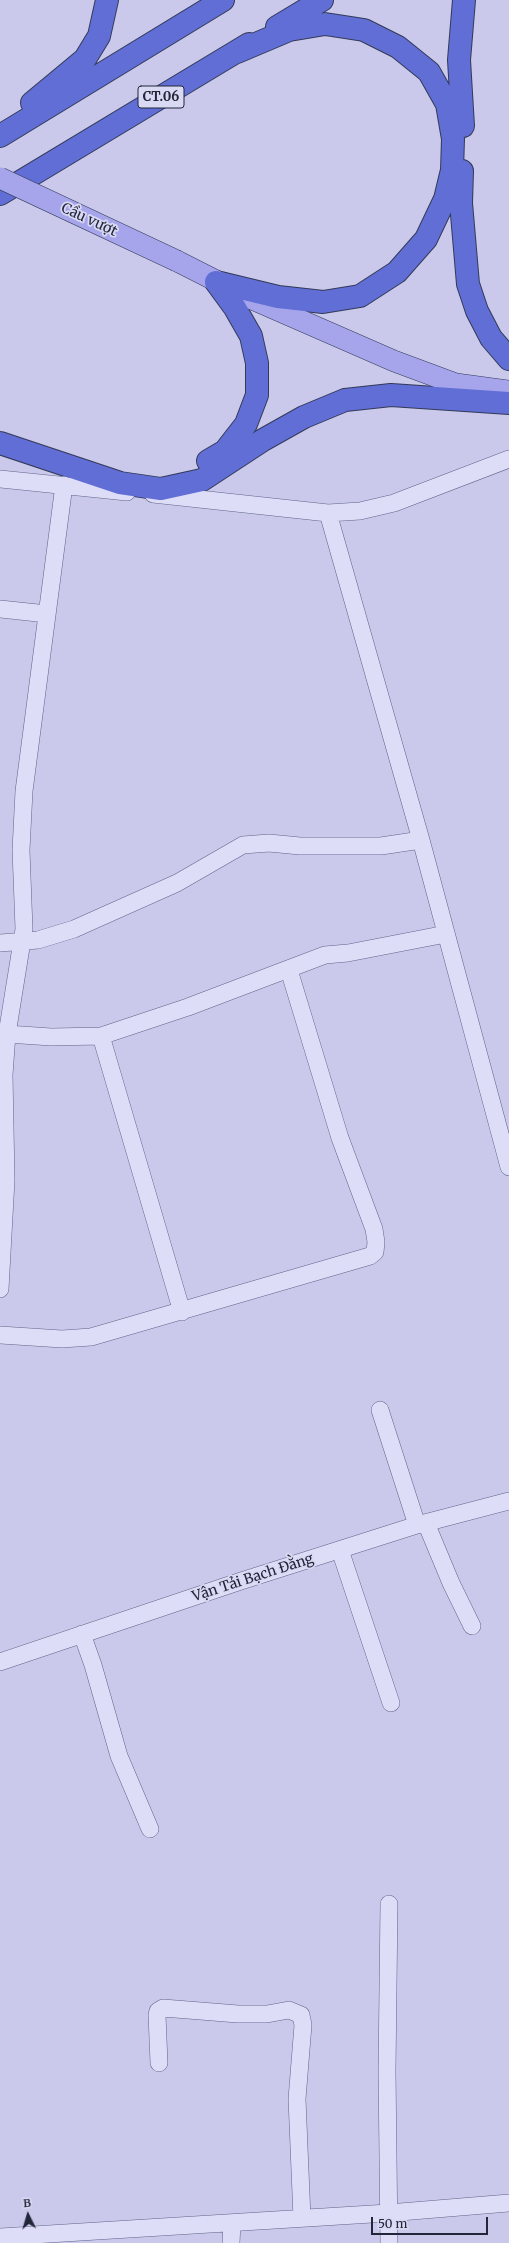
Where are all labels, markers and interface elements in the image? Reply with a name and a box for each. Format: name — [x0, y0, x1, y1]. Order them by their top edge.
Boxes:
road number: CT.06 — [138, 86, 184, 108]
street label: Cầu vượt — [58, 200, 120, 240]
street label: Vận Tải Bạch Đằng — [190, 1550, 316, 1606]
north arrow — [8, 2195, 48, 2235]
text: B — [22, 2196, 31, 2210]
scale bar — [373, 2209, 490, 2235]
text: 50 m — [378, 2216, 407, 2231]

